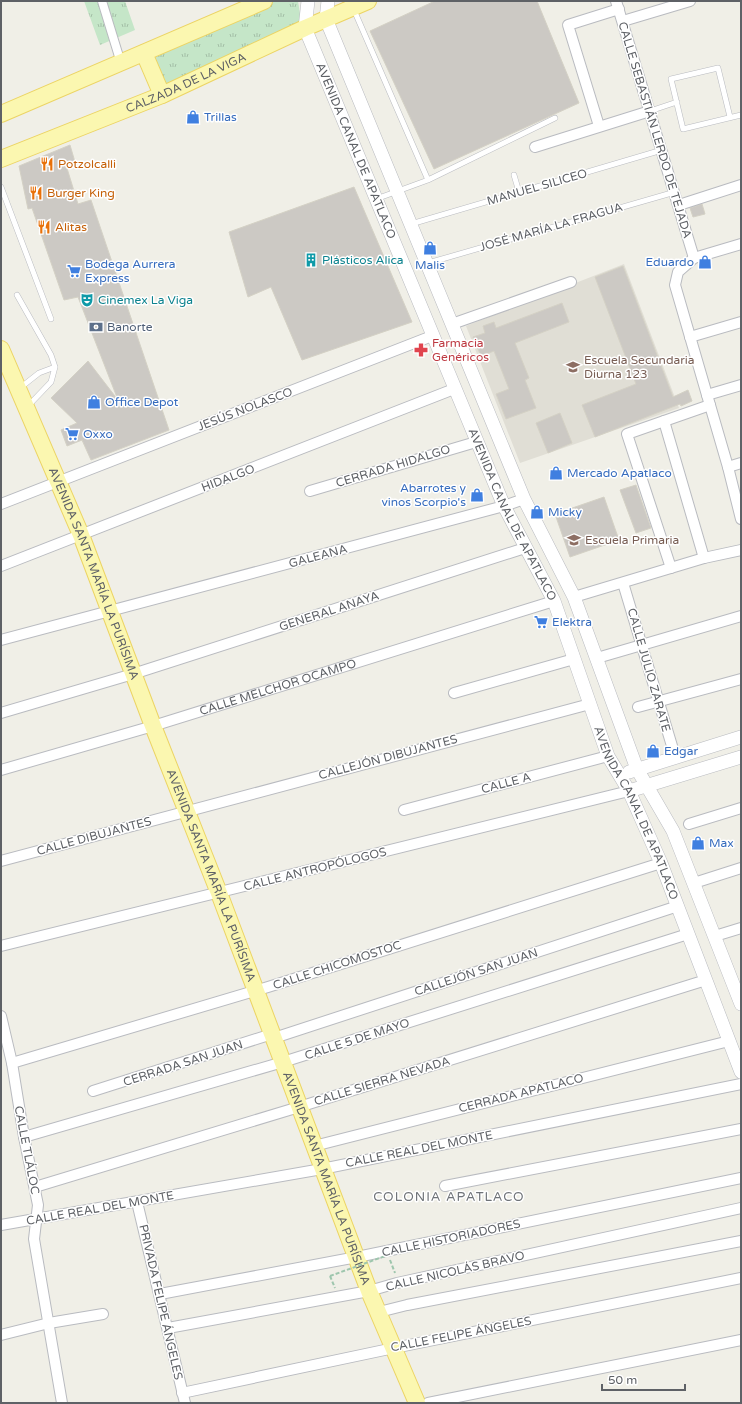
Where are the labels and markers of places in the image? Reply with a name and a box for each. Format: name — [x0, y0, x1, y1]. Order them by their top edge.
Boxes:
shop icon: Trillas — [185, 109, 201, 125]
place label: Trillas — [204, 110, 237, 124]
restaurant icon: Potzolcalli — [39, 156, 55, 172]
place label: Potzolcalli — [58, 157, 116, 171]
restaurant icon: Burger King — [28, 185, 44, 201]
place label: Burger King — [47, 186, 115, 200]
restaurant icon: Alitas — [36, 219, 52, 235]
place label: Alitas — [55, 220, 87, 234]
shop icon: Malis — [422, 240, 438, 256]
building icon: Plásticos Alica — [303, 252, 319, 268]
place label: Plásticos Alica — [322, 253, 404, 267]
shop icon: Eduardo — [697, 254, 713, 270]
place label: Eduardo — [646, 255, 694, 269]
place label: Bodega Aurrera Express — [85, 257, 176, 285]
place label: Malis — [415, 258, 445, 272]
supermarket icon: Bodega Aurrera Express — [66, 263, 82, 279]
theatre icon: Cinemex La Viga — [79, 292, 95, 308]
place label: Cinemex La Viga — [98, 293, 193, 307]
bank icon: Banorte — [88, 319, 104, 335]
place label: Banorte — [107, 320, 153, 334]
place label: Farmacia Genéricos — [432, 336, 489, 364]
pharmacy icon: Farmacia Genéricos — [413, 342, 429, 358]
place label: Escuela Secundaria Diurna 123 — [584, 353, 695, 381]
school or university icon: Escuela Secundaria Diurna 123 — [565, 359, 581, 375]
shop icon: Office Depot — [86, 394, 102, 410]
place label: Office Depot — [105, 395, 179, 409]
supermarket icon: Oxxo — [64, 426, 80, 442]
place label: Oxxo — [83, 427, 113, 441]
shop icon: Mercado Apatlaco — [548, 465, 564, 481]
place label: Mercado Apatlaco — [567, 466, 672, 480]
place label: Abarrotes y vinos Scorpio's — [381, 481, 467, 509]
shop icon: Abarrotes y vinos Scorpio's — [469, 487, 485, 503]
shop icon: Micky — [529, 504, 545, 520]
place label: Micky — [548, 505, 582, 519]
school or university icon: Escuela Primaria — [566, 532, 582, 548]
place label: Escuela Primaria — [585, 533, 679, 547]
supermarket icon: Elektra — [533, 614, 549, 630]
place label: Elektra — [552, 615, 592, 629]
shop icon: Edgar — [645, 743, 661, 759]
place label: Edgar — [664, 744, 698, 758]
shop icon: Max — [690, 835, 706, 851]
place label: Max — [709, 836, 734, 850]

